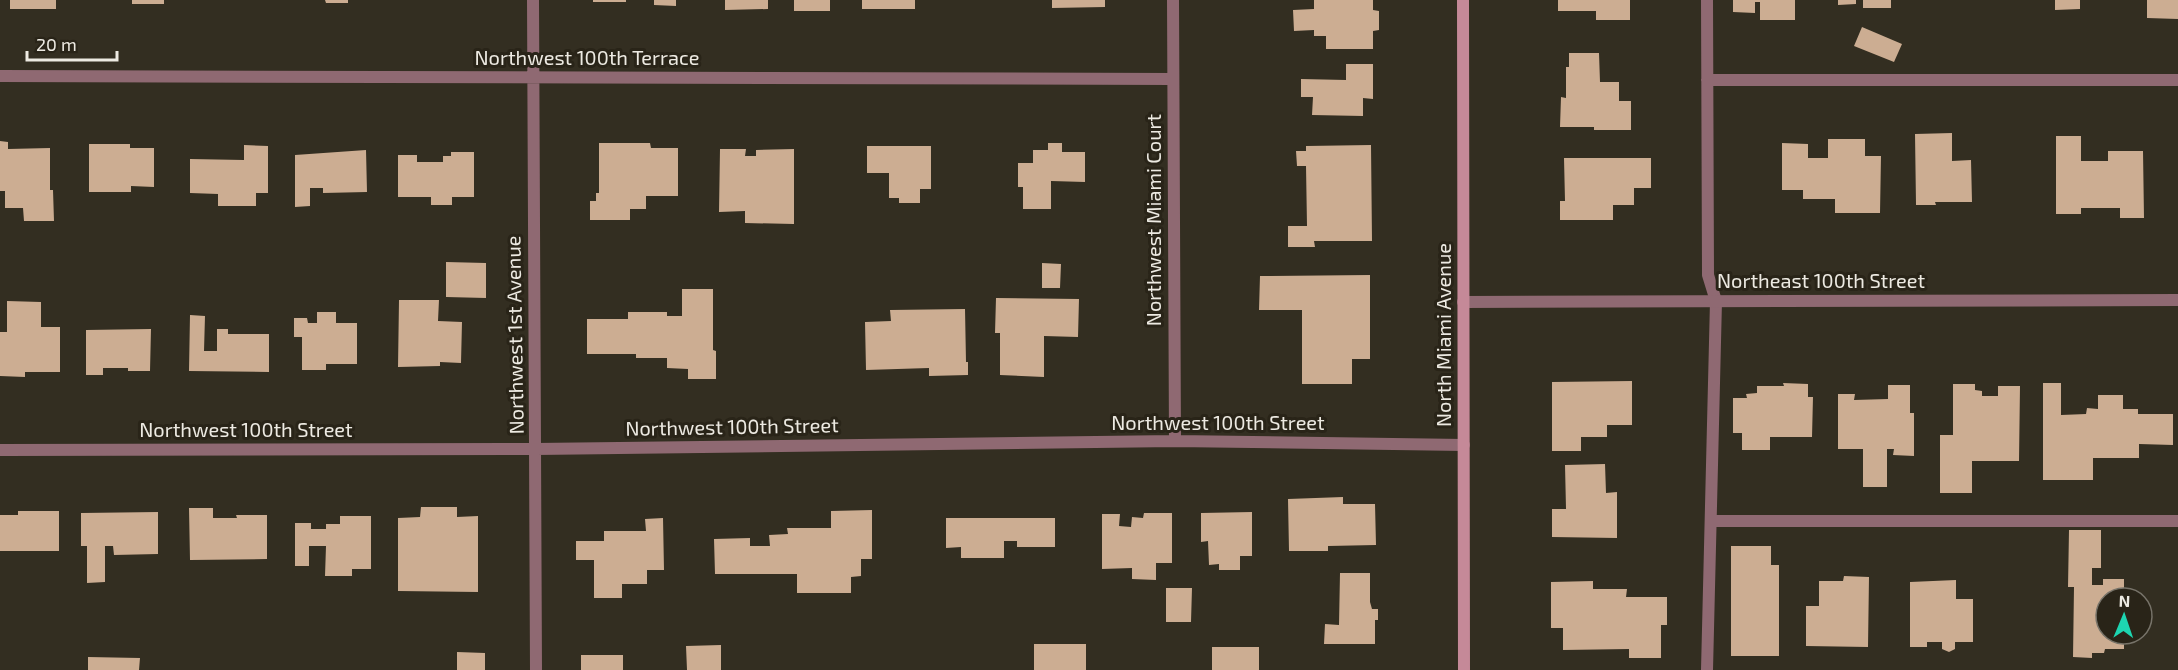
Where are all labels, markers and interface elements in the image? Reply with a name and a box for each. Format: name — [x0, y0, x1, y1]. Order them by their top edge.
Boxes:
scale bar — [27, 24, 117, 62]
text: 20 m — [36, 33, 77, 55]
street label: Northwest 100th Terrace — [475, 45, 699, 69]
street label: Northwest Miami Court — [1141, 113, 1165, 326]
street label: Northwest 1st Avenue — [500, 235, 528, 435]
street label: North Miami Avenue — [1431, 243, 1455, 427]
street label: Northeast 100th Street — [1717, 268, 1925, 292]
street label: Northwest 100th Street — [1111, 410, 1325, 434]
street label: Northwest 100th Street — [625, 412, 839, 440]
street label: Northwest 100th Street — [139, 417, 353, 441]
north arrow — [2094, 586, 2154, 646]
text: N — [2118, 591, 2131, 610]

